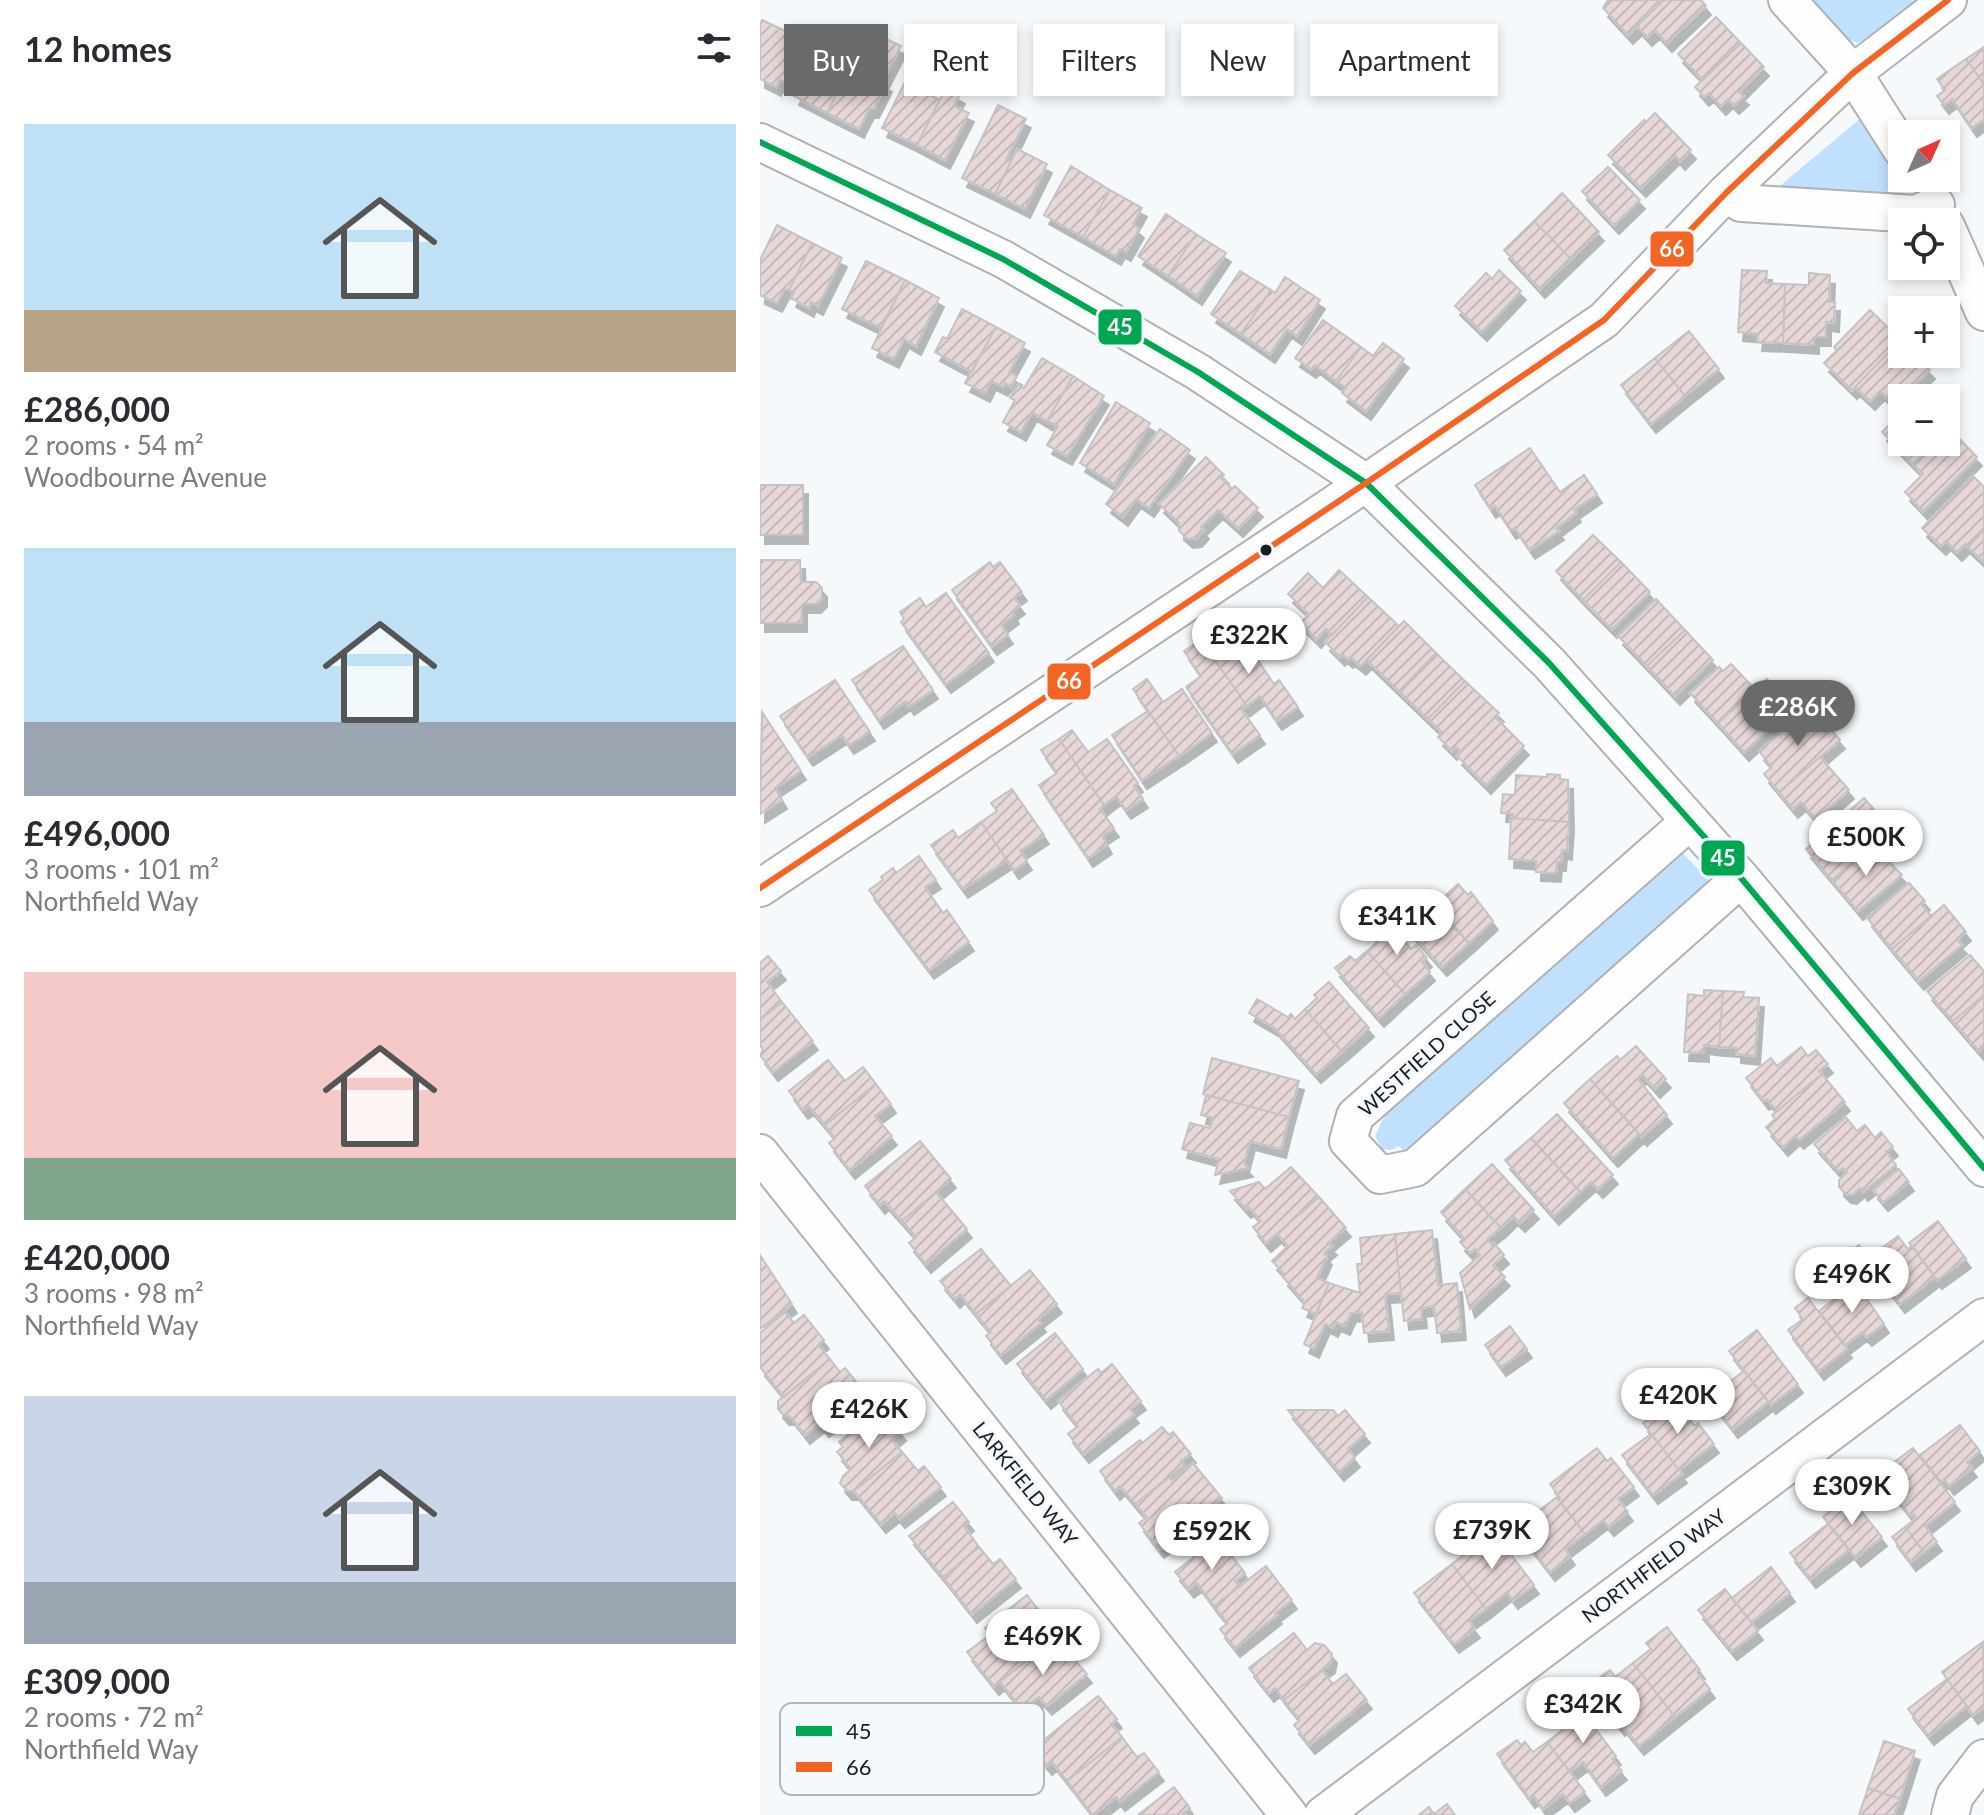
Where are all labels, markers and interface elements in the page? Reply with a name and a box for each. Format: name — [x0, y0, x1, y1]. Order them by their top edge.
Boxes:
chip: Buy — [784, 24, 888, 96]
chip: Rent — [904, 24, 1017, 96]
chip: Filters — [1033, 24, 1165, 96]
chip: New — [1181, 24, 1294, 96]
chip: Apartment — [1310, 24, 1498, 96]
icon: filters — [692, 26, 736, 70]
text: 12 homes — [24, 28, 172, 69]
north arrow — [1888, 120, 1960, 192]
map controls — [1888, 120, 1960, 456]
icon: home — [308, 176, 452, 320]
button: locate — [1888, 208, 1960, 280]
line badge: 66 — [1649, 230, 1695, 268]
text: 66 — [1659, 235, 1685, 262]
button: + — [1888, 296, 1960, 368]
line badge: 45 — [1097, 308, 1143, 346]
text: 45 — [1107, 313, 1133, 340]
button: − — [1888, 384, 1960, 456]
text: £286,000 — [24, 388, 170, 429]
text: 2 rooms · 54 m² — [24, 429, 204, 461]
text: Woodbourne Avenue — [24, 461, 267, 493]
unlabelled marker — [1258, 542, 1274, 558]
icon: home — [308, 600, 452, 744]
pin: £322K — [1193, 608, 1305, 676]
text: £322K — [1210, 618, 1288, 650]
line badge: 66 — [1046, 662, 1092, 701]
text: 66 — [1056, 667, 1082, 694]
pin: £286K — [1742, 680, 1854, 748]
text: £286K — [1759, 690, 1837, 722]
pin: £500K — [1810, 810, 1922, 878]
text: £496,000 — [24, 812, 170, 853]
text: £500K — [1827, 820, 1905, 852]
line badge: 45 — [1700, 839, 1746, 877]
text: 45 — [1710, 844, 1736, 871]
text: 3 rooms · 101 m² — [24, 853, 219, 885]
text: Northfield Way — [24, 885, 198, 917]
pin: £341K — [1341, 889, 1453, 957]
text: £341K — [1358, 899, 1436, 931]
street label: WESTFIELD CLOSE — [1353, 986, 1500, 1121]
icon: home — [308, 1024, 452, 1168]
text: £420,000 — [24, 1236, 170, 1277]
pin: £496K — [1796, 1247, 1908, 1315]
text: £496K — [1813, 1257, 1891, 1289]
text: 3 rooms · 98 m² — [24, 1277, 204, 1309]
text: Northfield Way — [24, 1309, 198, 1341]
pin: £420K — [1622, 1368, 1734, 1436]
text: £420K — [1639, 1378, 1717, 1410]
pin: £426K — [813, 1382, 925, 1450]
text: £426K — [830, 1392, 908, 1424]
street label: LARKFIELD WAY — [968, 1416, 1084, 1551]
icon: home — [308, 1448, 452, 1592]
pin: £309K — [1796, 1459, 1908, 1527]
text: £309K — [1813, 1469, 1891, 1501]
pin: £739K — [1436, 1503, 1548, 1571]
street label: NORTHFIELD WAY — [1577, 1503, 1730, 1627]
pin: £592K — [1156, 1504, 1268, 1572]
text: £739K — [1453, 1513, 1531, 1545]
text: £592K — [1173, 1514, 1251, 1546]
pin: £469K — [987, 1609, 1099, 1677]
text: £469K — [1004, 1619, 1082, 1651]
text: £309,000 — [24, 1660, 170, 1701]
pin: £342K — [1527, 1677, 1639, 1745]
text: £342K — [1544, 1687, 1622, 1719]
text: 2 rooms · 72 m² — [24, 1701, 204, 1733]
legend — [780, 1703, 1044, 1795]
text: 45 — [846, 1717, 872, 1744]
text: Northfield Way — [24, 1733, 198, 1765]
text: 66 — [846, 1753, 872, 1780]

